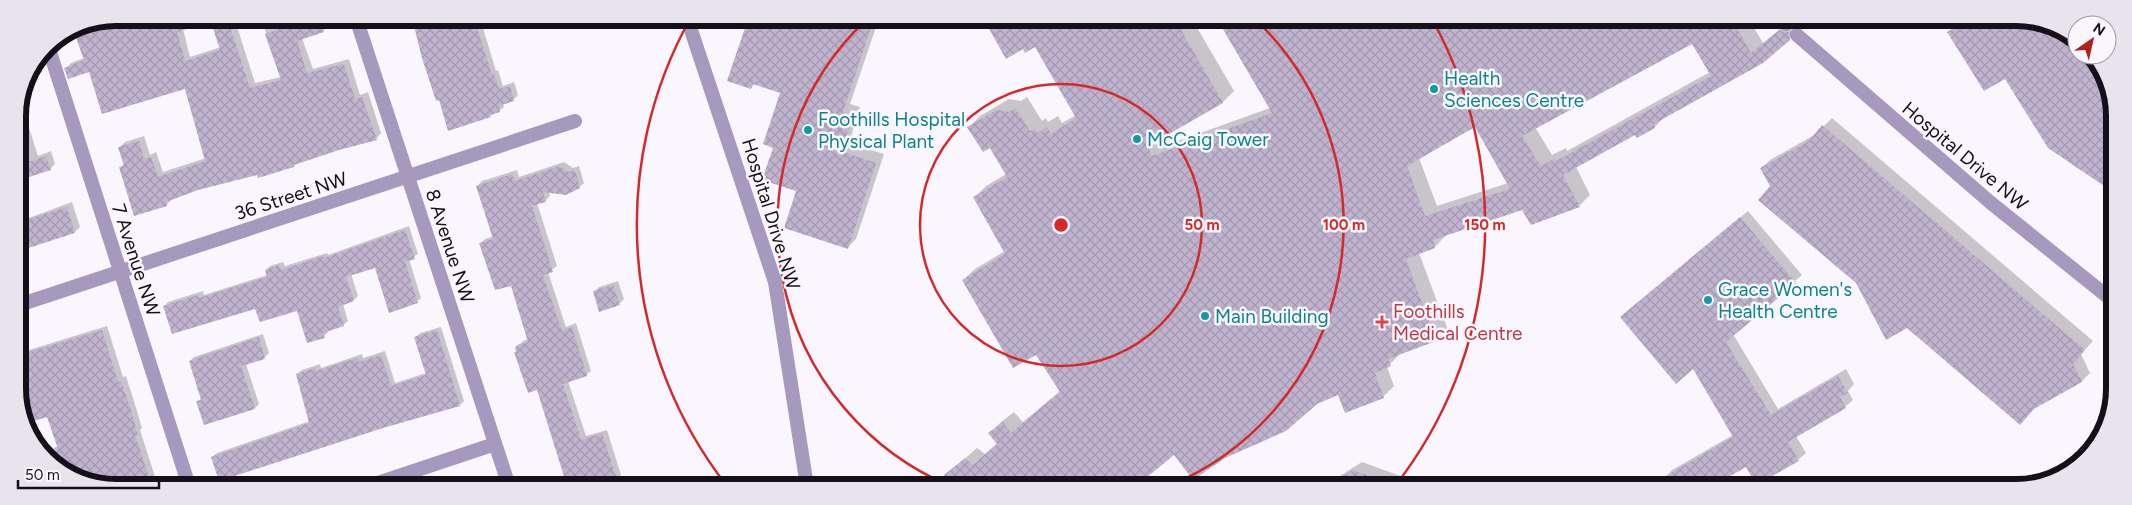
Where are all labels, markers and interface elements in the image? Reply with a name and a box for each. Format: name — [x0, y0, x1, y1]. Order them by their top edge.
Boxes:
north arrow — [2067, 15, 2117, 65]
text: N — [2090, 20, 2108, 40]
place label: Health Sciences Centre — [1444, 67, 1584, 112]
marker: Health Sciences Centre — [1428, 83, 1440, 95]
street label: Hospital Drive NW — [1897, 97, 2033, 216]
place label: Foothills Hospital Physical Plant — [818, 108, 965, 153]
marker: Foothills Hospital Physical Plant — [802, 124, 814, 136]
place label: McCaig Tower — [1147, 128, 1269, 151]
marker: McCaig Tower — [1131, 133, 1143, 145]
street label: Hospital Drive NW — [737, 136, 805, 293]
street label: 36 Street NW — [232, 167, 351, 225]
street label: 8 Avenue NW — [421, 186, 479, 307]
street label: 7 Avenue NW — [107, 201, 165, 320]
centre of rings — [1052, 216, 1070, 234]
text: 50 m — [1184, 216, 1220, 234]
text: 100 m — [1323, 216, 1365, 234]
text: 150 m — [1464, 216, 1506, 234]
place label: Grace Women's Health Centre — [1718, 278, 1852, 323]
marker: Grace Women's Health Centre — [1702, 294, 1714, 306]
place label: Foothills Medical Centre — [1393, 300, 1523, 345]
place label: Main Building — [1215, 305, 1329, 328]
marker: Main Building — [1199, 310, 1211, 322]
marker: Foothills Medical Centre — [1375, 315, 1389, 329]
scale bar — [18, 458, 159, 490]
text: 50 m — [25, 466, 60, 484]

